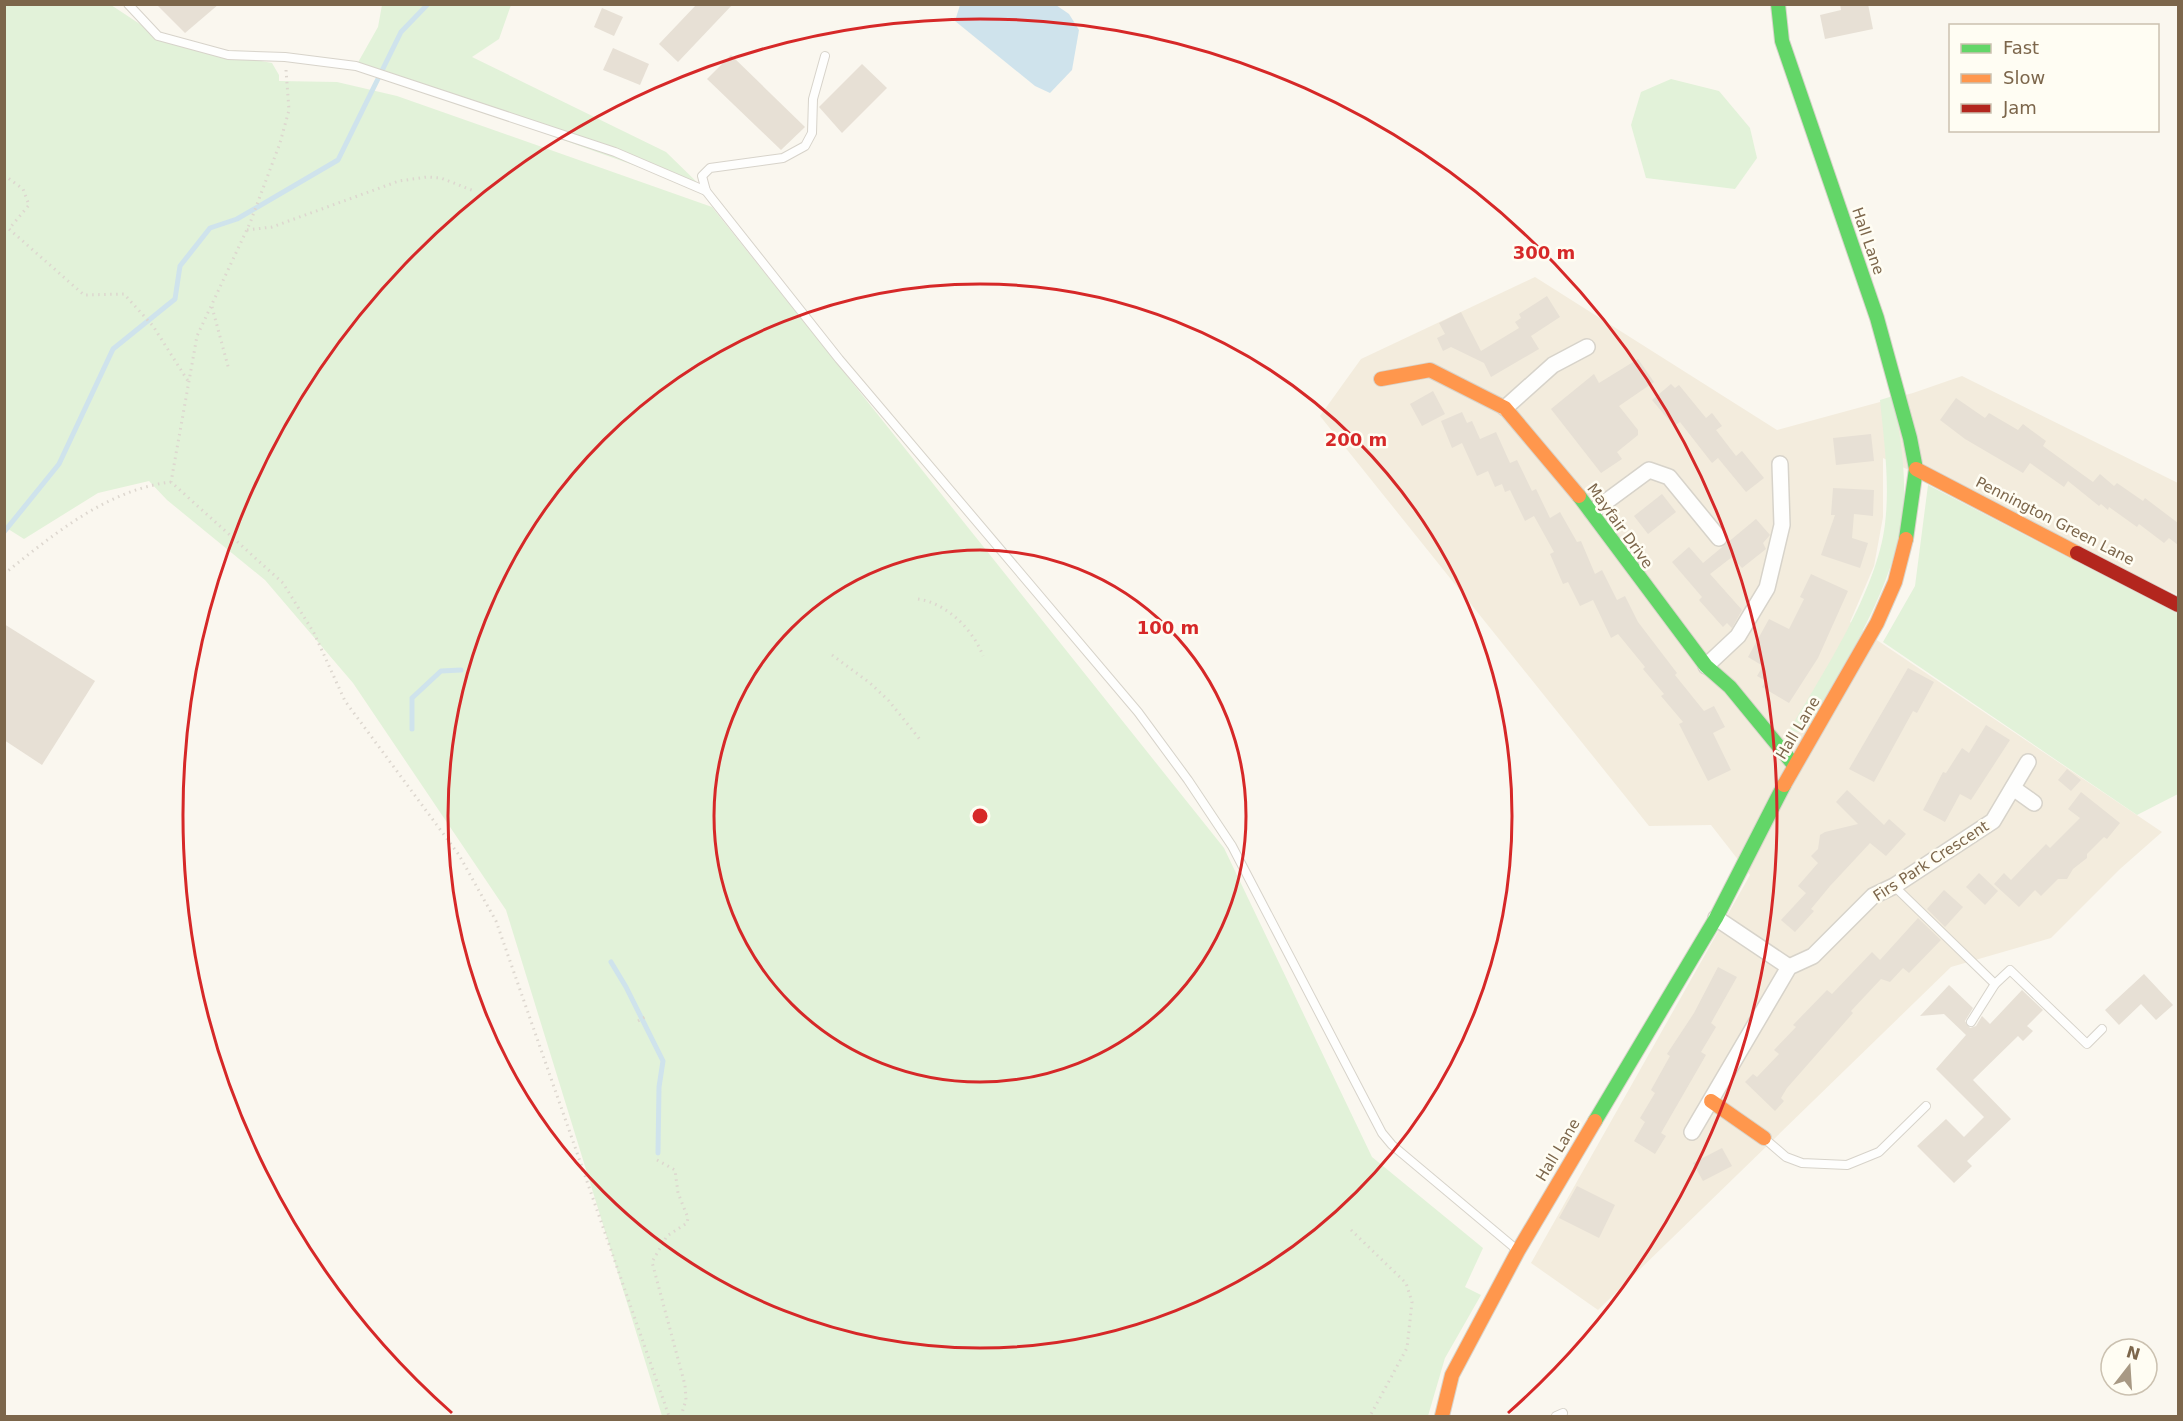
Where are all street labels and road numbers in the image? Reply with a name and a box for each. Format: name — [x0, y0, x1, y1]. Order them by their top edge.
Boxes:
street label: Hall Lane — [1848, 205, 1888, 277]
street label: Pennington Green Lane — [1973, 473, 2137, 569]
street label: Mayfair Drive — [1583, 480, 1657, 572]
street label: Hall Lane — [1772, 693, 1824, 763]
street label: Firs Park Crescent — [1870, 817, 1992, 905]
street label: Hall Lane — [1532, 1115, 1584, 1185]

